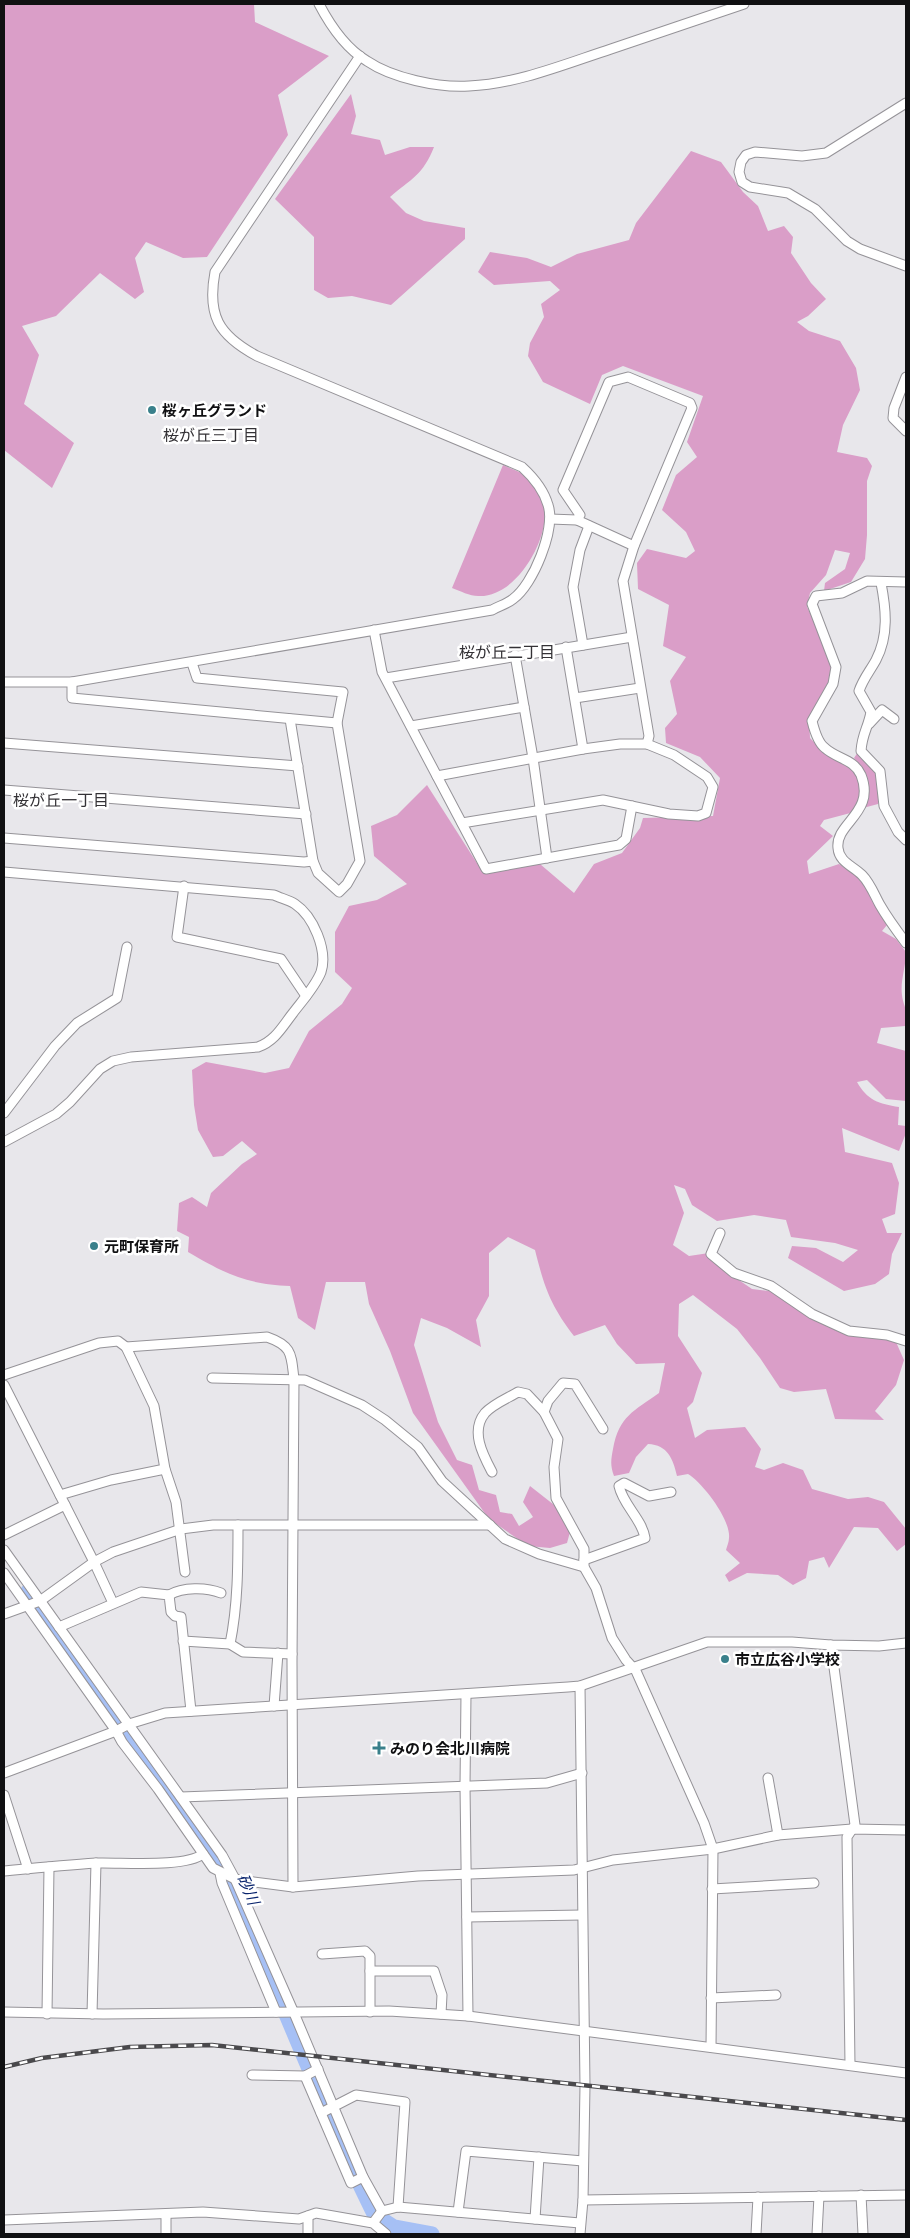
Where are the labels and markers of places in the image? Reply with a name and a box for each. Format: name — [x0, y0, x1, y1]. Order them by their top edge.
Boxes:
place label: 桜ヶ丘グランド — [162, 401, 267, 419]
marker: 桜ヶ丘グランド — [146, 404, 158, 416]
place label: 元町保育所 — [104, 1237, 179, 1255]
marker: 元町保育所 — [88, 1240, 100, 1252]
place label: 市立広谷小学校 — [735, 1650, 840, 1668]
marker: 市立広谷小学校 — [719, 1653, 731, 1665]
place label: みのり会北川病院 — [390, 1739, 510, 1757]
marker: みのり会北川病院 — [372, 1741, 386, 1755]

